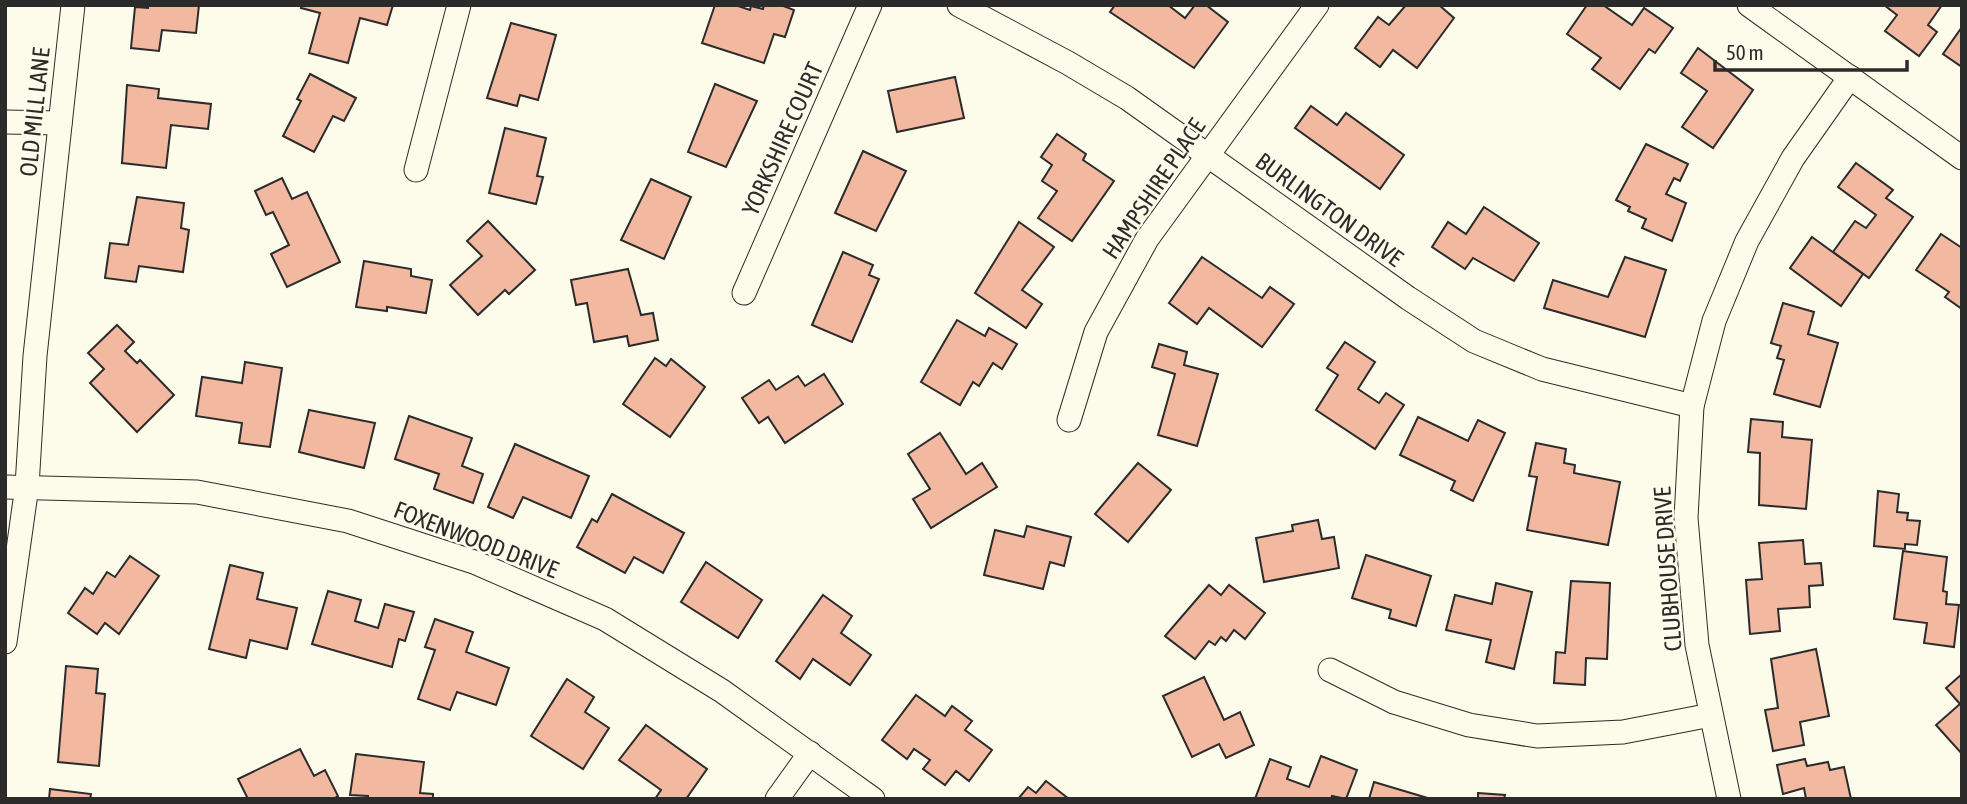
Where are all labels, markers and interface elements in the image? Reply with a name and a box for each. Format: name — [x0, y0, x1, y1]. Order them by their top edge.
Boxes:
scale bar — [1715, 28, 1908, 72]
text: 50 m — [1726, 40, 1764, 64]
street label: OLD MILL LANE — [14, 46, 55, 178]
street label: YORKSHIRE COURT — [737, 58, 829, 219]
street label: HAMPSHIRE PLACE — [1097, 114, 1210, 264]
street label: BURLINGTON DRIVE — [1251, 147, 1408, 272]
street label: CLUBHOUSE DRIVE — [1648, 486, 1687, 652]
street label: FOXENWOOD DRIVE — [390, 496, 562, 583]

